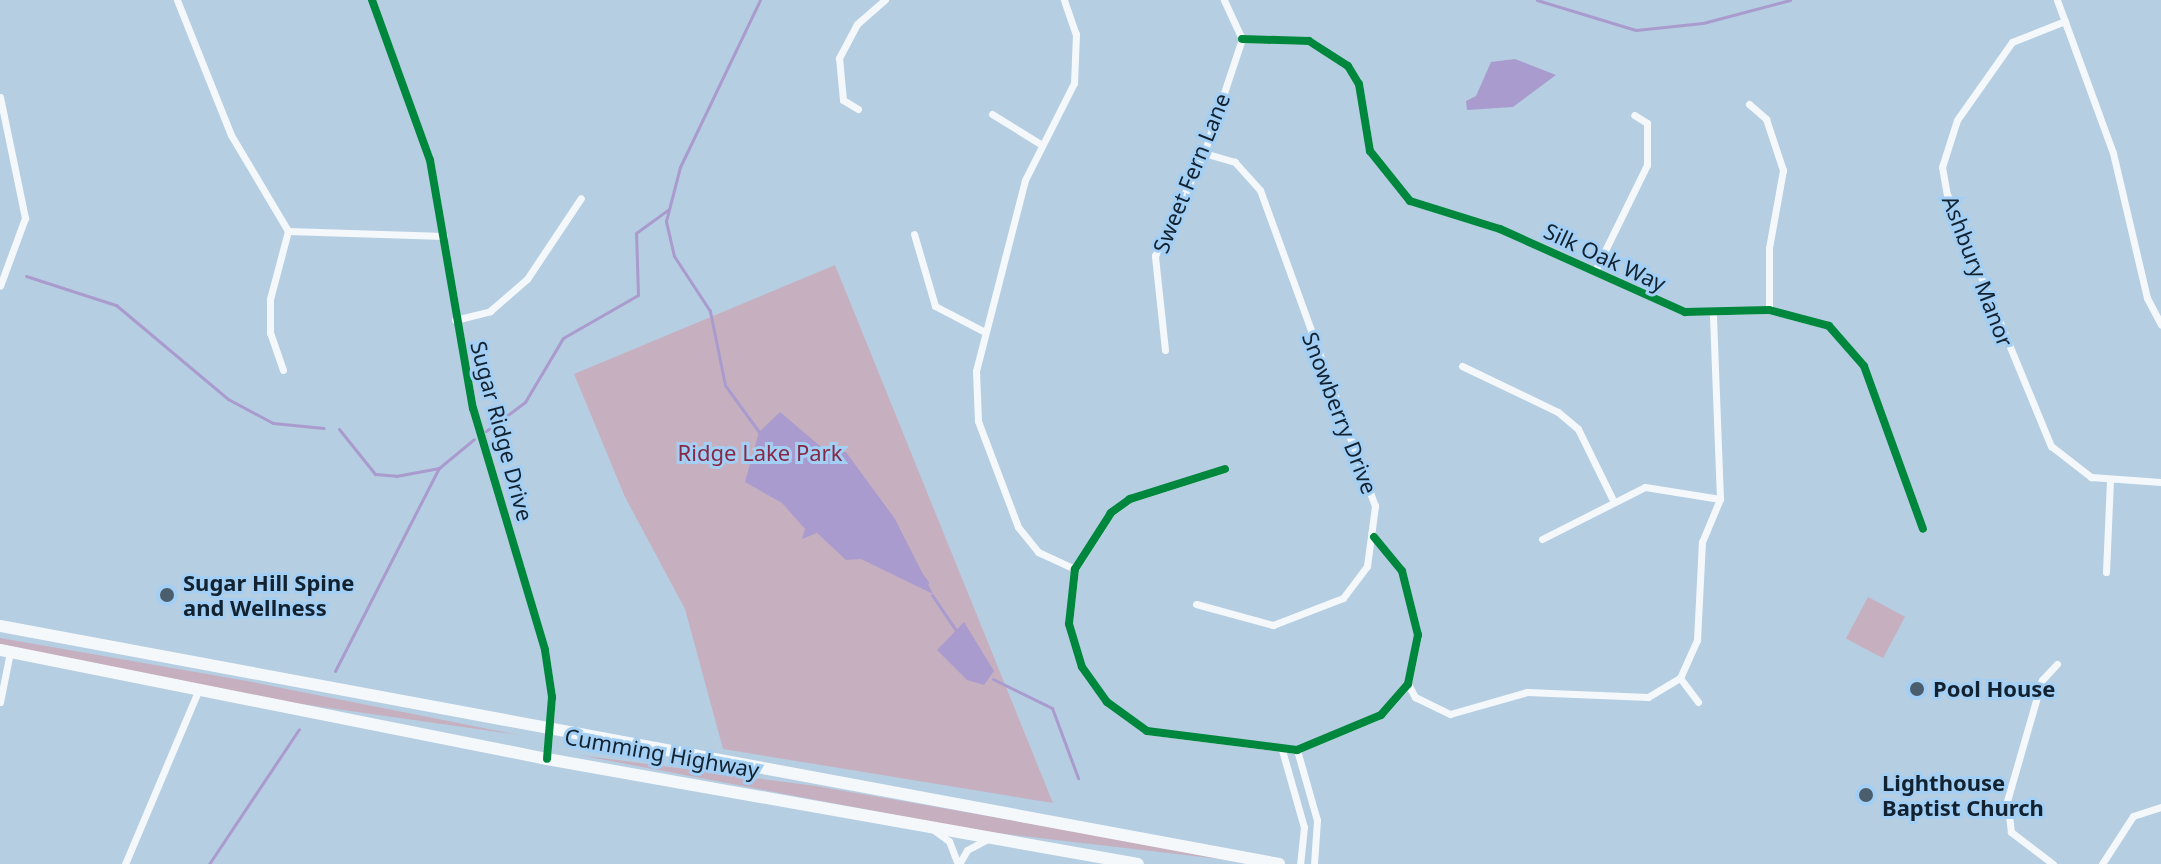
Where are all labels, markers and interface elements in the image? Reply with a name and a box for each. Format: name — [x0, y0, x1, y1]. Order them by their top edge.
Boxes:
street label: Sweet Fern Lane — [1147, 89, 1235, 257]
street label: Ashbury Manor — [1937, 192, 2019, 350]
street label: Silk Oak Way — [1540, 217, 1670, 297]
street label: Snowberry Drive — [1297, 328, 1383, 498]
street label: Sugar Ridge Drive — [465, 338, 539, 524]
park label: Ridge Lake Park — [678, 440, 842, 466]
place label: Sugar Hill Spine and Wellness — [183, 569, 354, 620]
marker: Sugar Hill Spine and Wellness — [158, 586, 176, 604]
place label: Pool House — [1933, 676, 2055, 702]
marker: Pool House — [1908, 680, 1926, 698]
street label: Cumming Highway — [563, 723, 761, 783]
place label: Lighthouse Baptist Church — [1882, 769, 2044, 820]
marker: Lighthouse Baptist Church — [1857, 786, 1875, 804]

